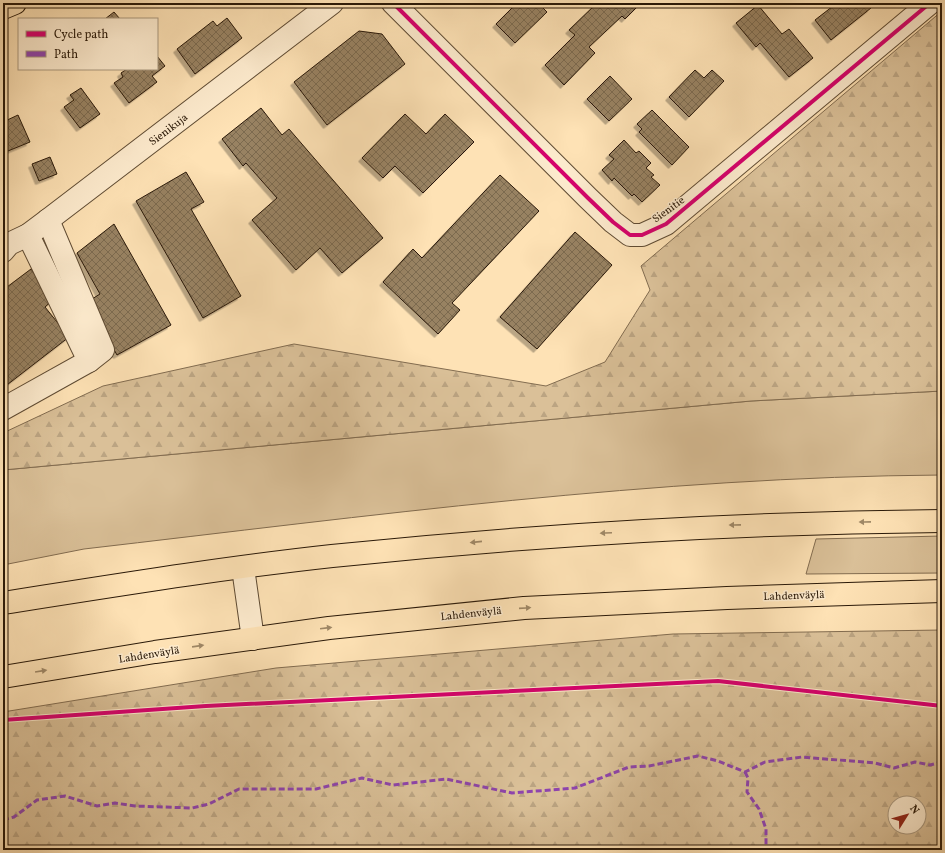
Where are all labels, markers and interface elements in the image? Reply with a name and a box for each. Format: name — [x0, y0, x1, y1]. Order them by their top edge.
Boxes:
legend — [18, 18, 158, 70]
text: Cycle path — [54, 27, 109, 43]
text: Path — [54, 47, 78, 63]
street label: Sienikuja — [146, 110, 192, 150]
street label: Sienitie — [650, 193, 688, 227]
one-way arrow — [859, 519, 871, 526]
one-way arrow — [729, 522, 741, 529]
one-way arrow — [600, 529, 612, 536]
one-way arrow — [470, 539, 482, 545]
street label: Lahdenväylä — [763, 588, 826, 605]
street label: Lahdenväylä — [440, 604, 503, 625]
one-way arrow — [519, 605, 531, 612]
one-way arrow — [320, 625, 332, 631]
street label: Lahdenväylä — [118, 643, 181, 668]
one-way arrow — [191, 643, 204, 649]
one-way arrow — [35, 668, 48, 674]
north arrow — [887, 795, 927, 835]
text: N — [905, 802, 922, 818]

